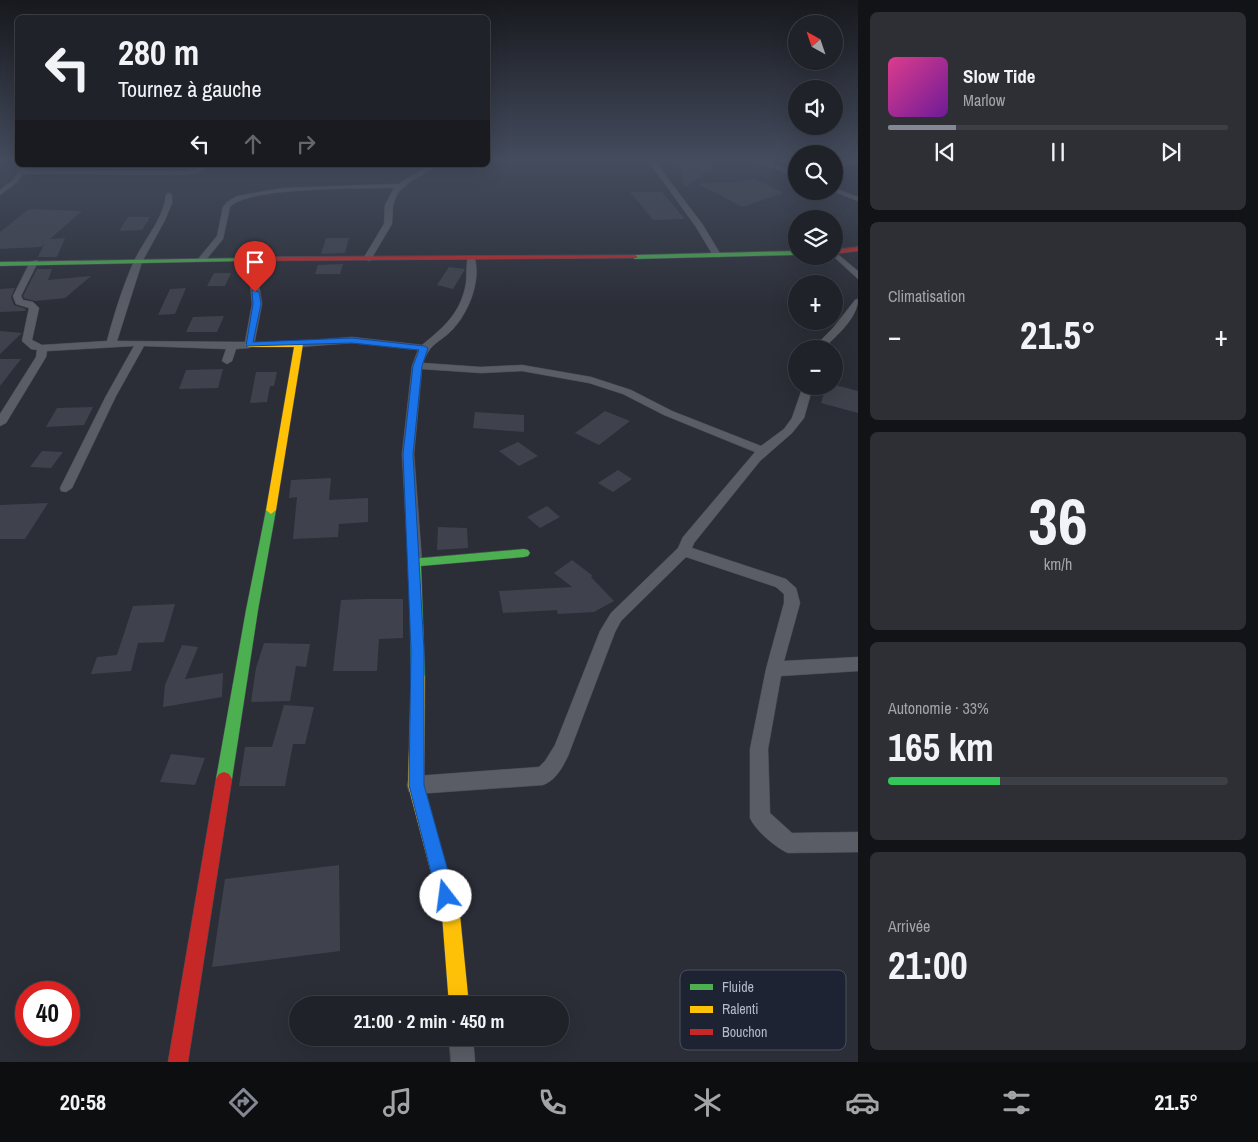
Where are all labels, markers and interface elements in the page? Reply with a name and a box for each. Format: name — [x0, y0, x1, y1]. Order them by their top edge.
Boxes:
north arrow — [788, 15, 842, 70]
map controls — [788, 15, 843, 395]
text: 280 m — [118, 29, 199, 76]
icon: left — [35, 35, 100, 100]
text: Slow Tide — [963, 63, 1035, 89]
text: Tournez à gauche — [118, 74, 261, 104]
button: sound — [788, 80, 843, 135]
text: Marlow — [963, 89, 1005, 111]
icon: left — [186, 130, 214, 158]
icon: ahead — [239, 130, 267, 158]
icon: right — [292, 130, 320, 158]
icon: previous — [931, 138, 959, 166]
icon: pause — [1044, 138, 1072, 166]
icon: next — [1157, 138, 1185, 166]
button: search — [788, 145, 843, 200]
button: layers — [788, 210, 843, 265]
pin — [234, 241, 276, 292]
icon: arrive — [241, 248, 269, 276]
button: + — [788, 275, 843, 330]
text: Climatisation — [888, 285, 965, 307]
text: 21.5° — [1020, 310, 1096, 361]
text: − — [888, 317, 901, 355]
text: + — [1215, 317, 1228, 355]
button: − — [788, 340, 843, 395]
text: 36 — [1028, 477, 1088, 564]
text: km/h — [1044, 553, 1072, 575]
text: Autonomie · 33% — [888, 697, 989, 719]
text: 165 km — [888, 722, 994, 773]
position arrow — [419, 869, 471, 921]
text: Arrivée — [888, 915, 930, 937]
text: 21:00 — [888, 940, 968, 991]
legend — [680, 970, 846, 1050]
text: Fluide — [722, 978, 754, 996]
speed limit sign: 40 — [15, 981, 80, 1046]
text: Ralenti — [722, 1000, 758, 1018]
text: 21:00 · 2 min · 450 m — [354, 1008, 504, 1034]
text: Bouchon — [722, 1023, 767, 1041]
icon: directions — [226, 1085, 261, 1120]
icon: music — [380, 1085, 415, 1120]
icon: phone — [535, 1085, 570, 1120]
icon: climate — [690, 1085, 725, 1120]
icon: car — [845, 1085, 880, 1120]
icon: filters — [999, 1085, 1034, 1120]
text: 20:58 — [60, 1087, 106, 1117]
text: 21.5° — [1154, 1087, 1198, 1117]

